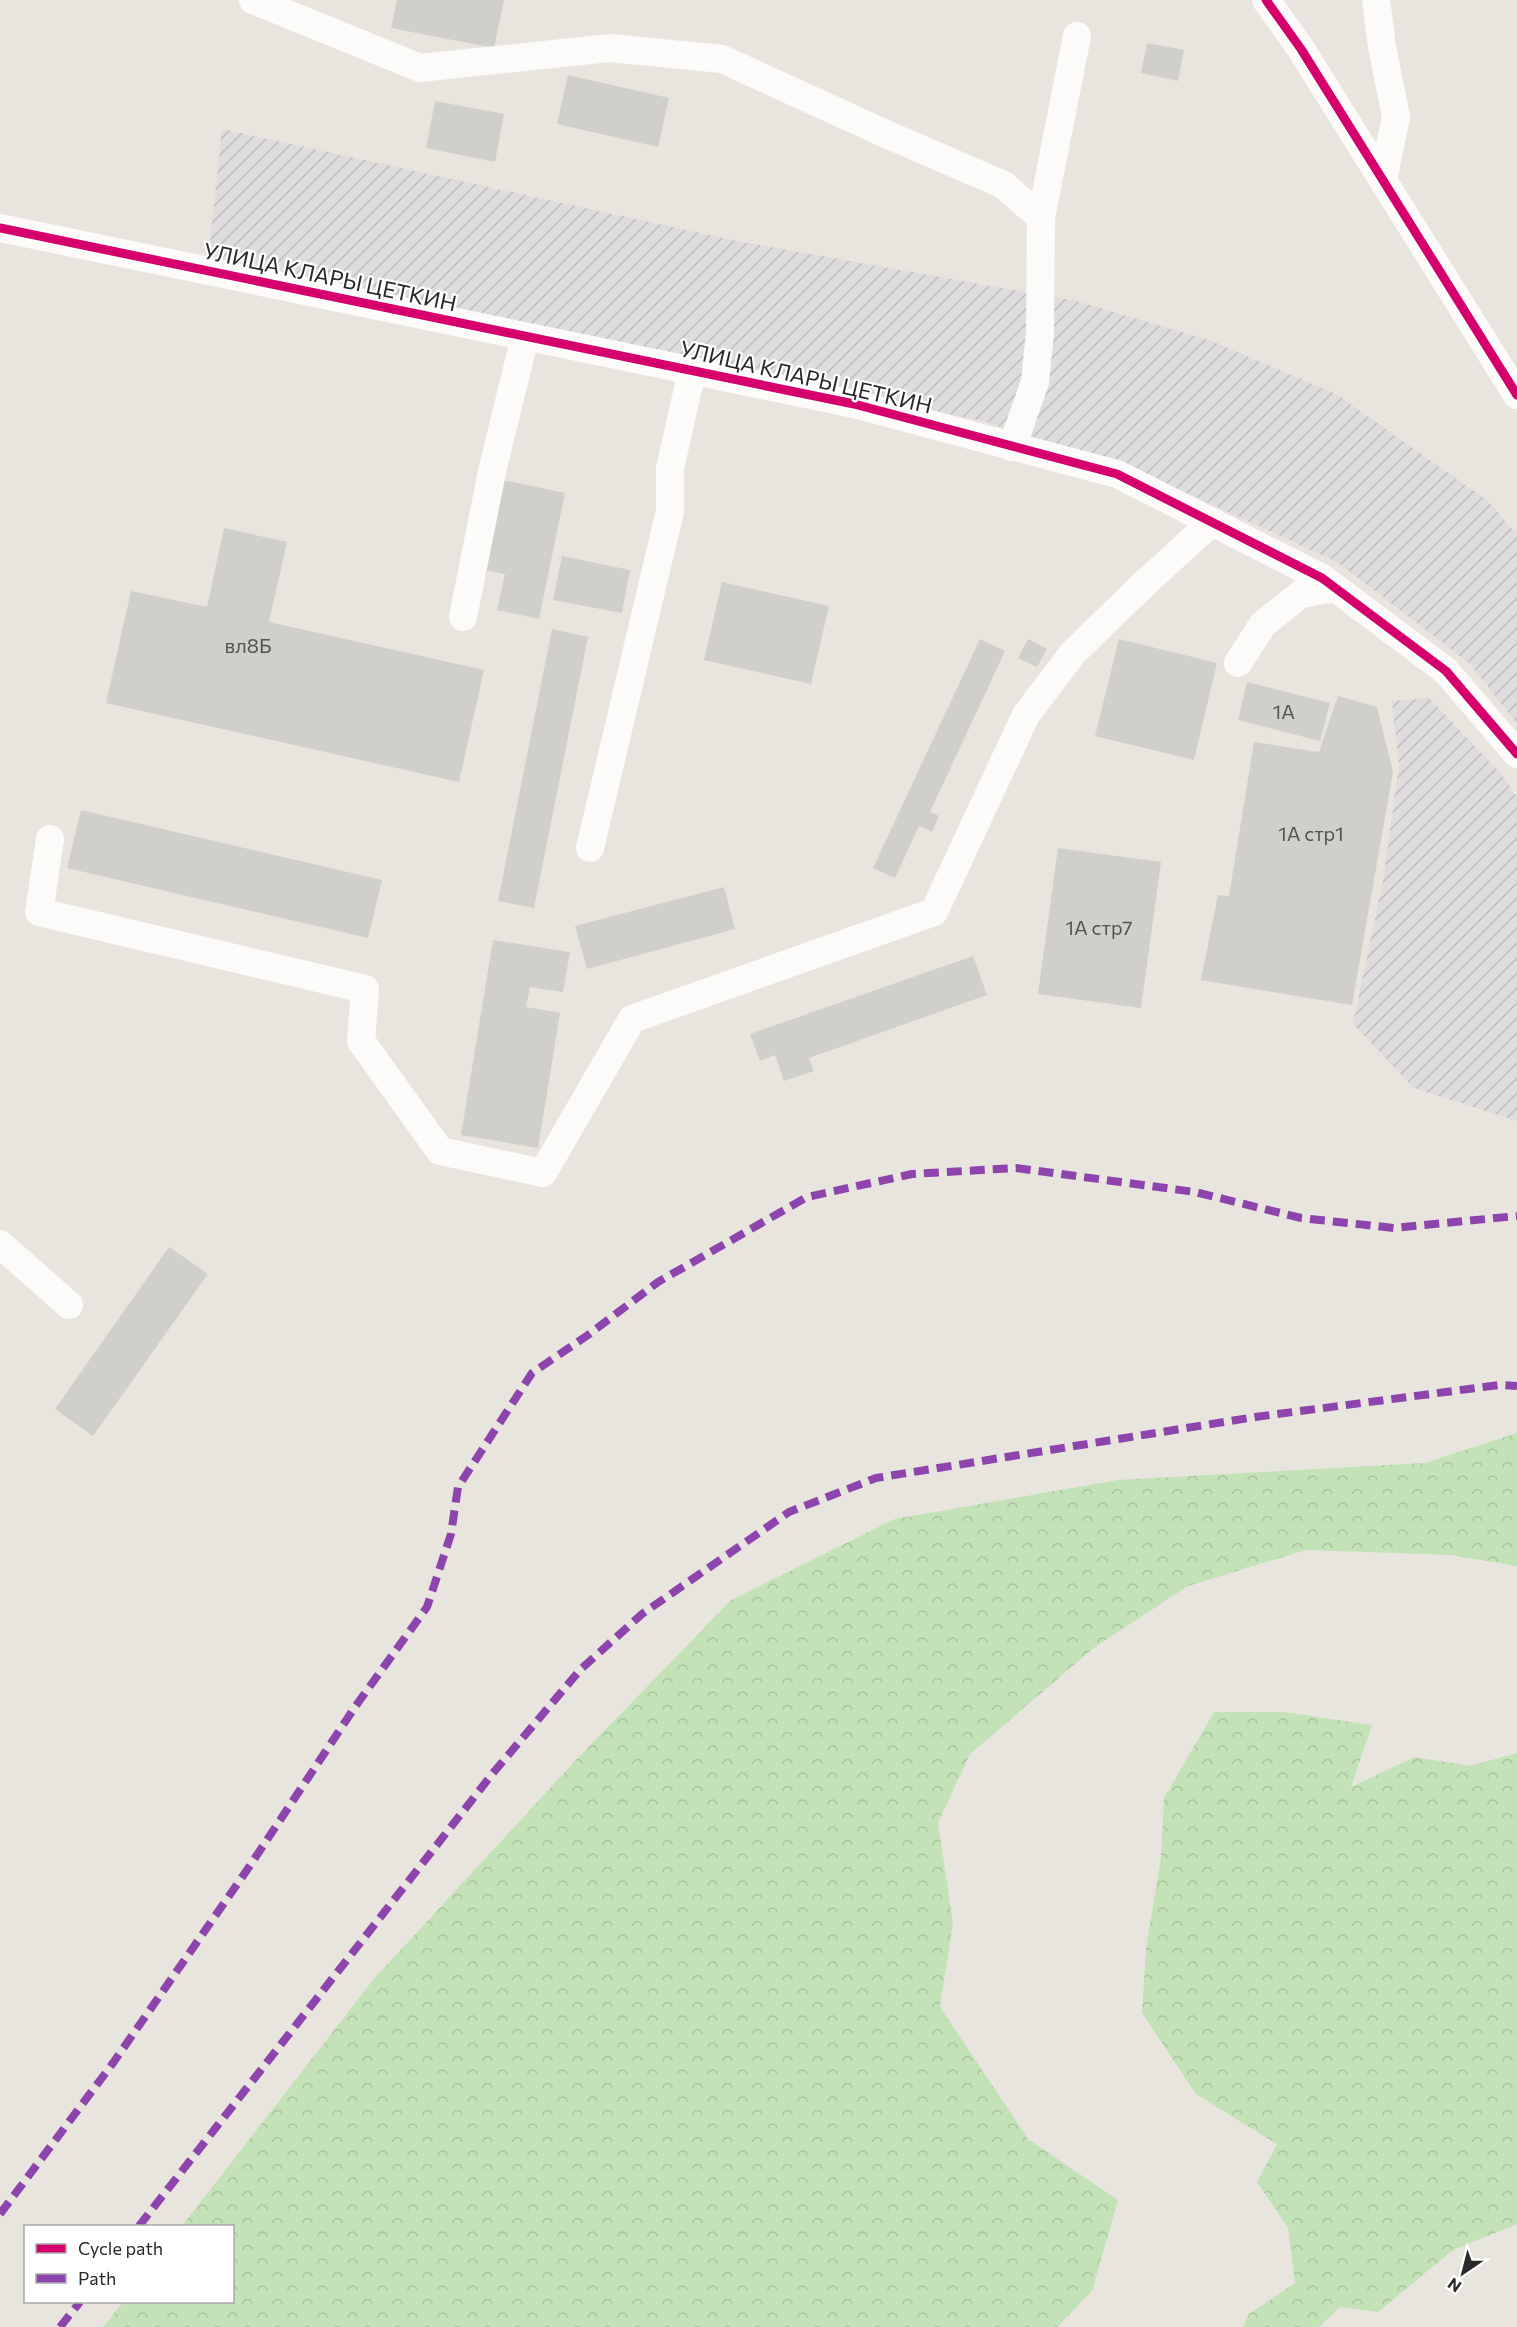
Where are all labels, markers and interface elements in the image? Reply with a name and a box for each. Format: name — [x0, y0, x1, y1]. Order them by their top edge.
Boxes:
street label: УЛИЦА КЛАРЫ ЦЕТКИН — [201, 236, 459, 317]
street label: УЛИЦА КЛАРЫ ЦЕТКИН — [677, 334, 935, 419]
house number: вл8Б — [225, 633, 271, 657]
house number: 1А — [1273, 699, 1295, 723]
house number: 1А стр1 — [1278, 821, 1344, 845]
house number: 1А стр7 — [1065, 915, 1133, 939]
legend — [24, 2225, 234, 2303]
text: Cycle path — [78, 2237, 163, 2259]
north arrow — [1433, 2243, 1493, 2303]
text: Path — [78, 2267, 116, 2289]
text: N — [1444, 2274, 1464, 2297]

